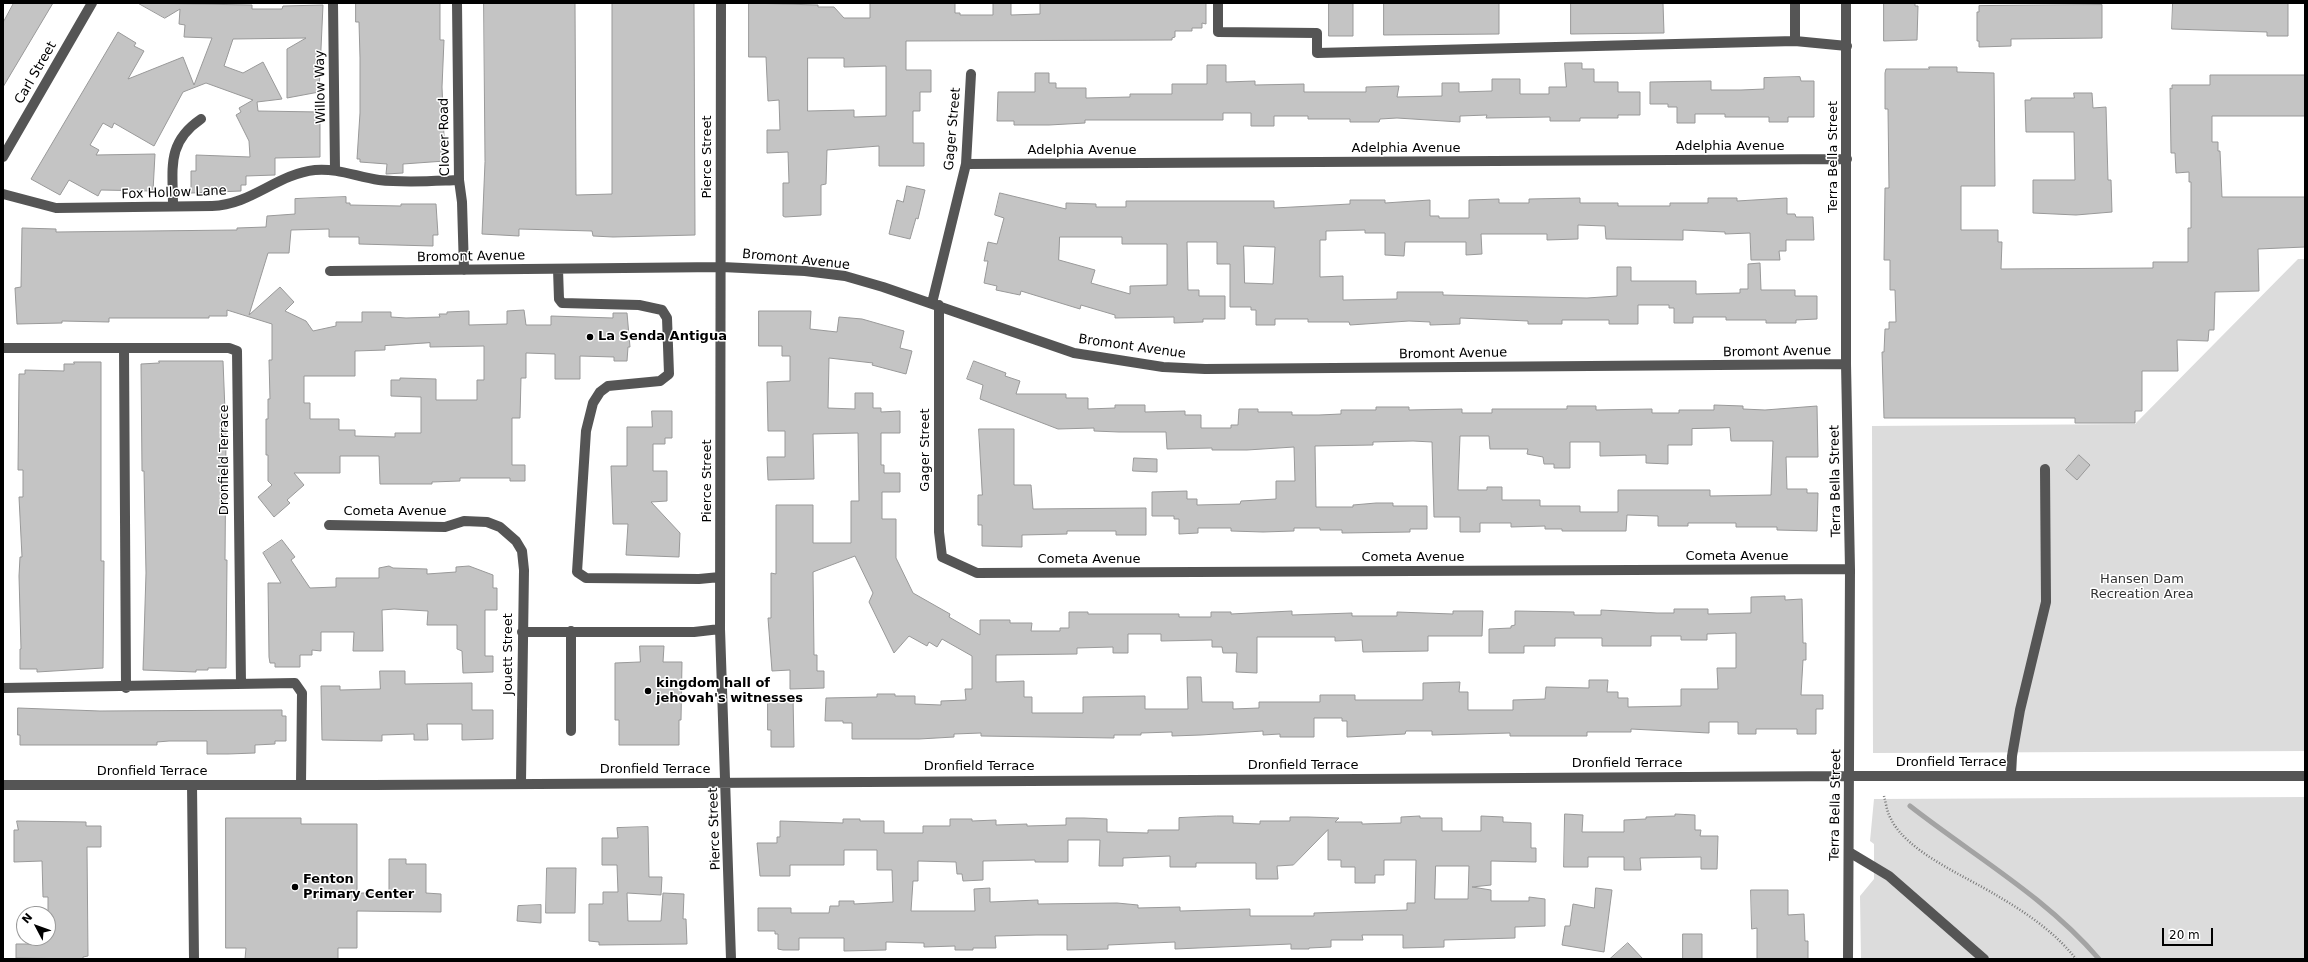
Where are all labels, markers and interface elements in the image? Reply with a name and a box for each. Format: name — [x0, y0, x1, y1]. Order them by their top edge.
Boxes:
street label: Carl Street — [12, 39, 60, 107]
street label: Willow Way — [313, 50, 329, 124]
street label: Gager Street — [942, 87, 964, 171]
street label: Clover Road — [437, 98, 453, 176]
street label: Terra Bella Street — [1826, 101, 1842, 213]
street label: Pierce Street — [700, 115, 716, 199]
street label: Adelphia Avenue — [1675, 139, 1785, 155]
street label: Adelphia Avenue — [1351, 141, 1461, 157]
street label: Adelphia Avenue — [1027, 143, 1137, 159]
street label: Fox Hollow Lane — [121, 183, 227, 203]
street label: Bromont Avenue — [741, 247, 851, 273]
street label: Bromont Avenue — [417, 248, 525, 266]
place label: La Senda Antigua — [598, 329, 727, 345]
marker: La Senda Antigua — [585, 332, 595, 342]
street label: Bromont Avenue — [1077, 332, 1187, 362]
street label: Bromont Avenue — [1723, 343, 1831, 361]
street label: Bromont Avenue — [1399, 345, 1507, 363]
street label: Dronfield Terrace — [217, 405, 233, 515]
street label: Gager Street — [918, 408, 934, 492]
street label: Terra Bella Street — [1827, 425, 1845, 537]
street label: Pierce Street — [700, 439, 716, 523]
street label: Cometa Avenue — [343, 504, 447, 520]
street label: Cometa Avenue — [1685, 549, 1789, 565]
street label: Cometa Avenue — [1361, 550, 1465, 566]
street label: Cometa Avenue — [1037, 552, 1141, 568]
park label: Hansen Dam Recreation Area — [2090, 572, 2194, 603]
street label: Jouett Street — [501, 613, 517, 695]
place label: kingdom hall of jehovah's witnesses — [656, 676, 803, 707]
marker: kingdom hall of jehovah's witnesses — [643, 686, 653, 696]
street label: Terra Bella Street — [1827, 749, 1845, 861]
street label: Dronfield Terrace — [1896, 755, 2006, 771]
street label: Dronfield Terrace — [1572, 756, 1682, 772]
street label: Dronfield Terrace — [1248, 758, 1358, 774]
street label: Dronfield Terrace — [924, 759, 1034, 775]
street label: Dronfield Terrace — [600, 762, 710, 778]
street label: Dronfield Terrace — [97, 764, 207, 780]
street label: Pierce Street — [706, 787, 724, 871]
place label: Fenton Primary Center — [303, 872, 414, 903]
marker: Fenton Primary Center — [290, 882, 300, 892]
north arrow — [16, 906, 56, 946]
text: N — [19, 911, 35, 926]
scale bar — [2164, 920, 2215, 946]
text: 20 m — [2169, 928, 2200, 942]

